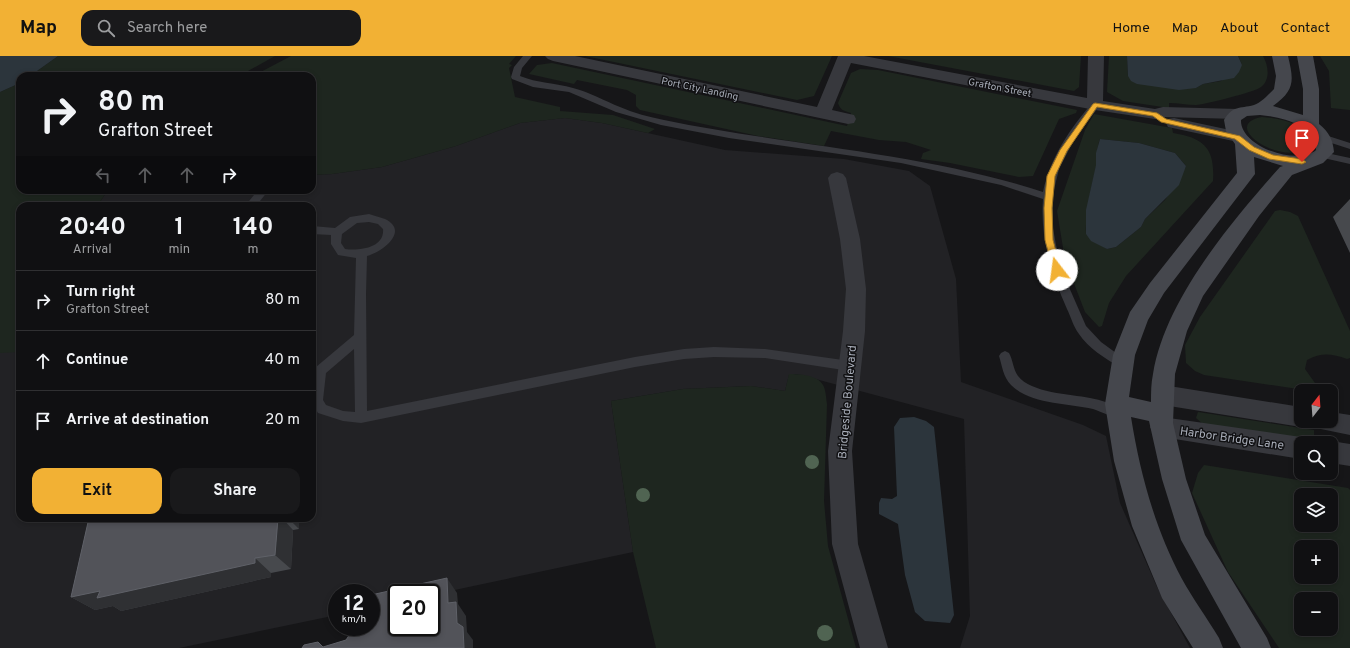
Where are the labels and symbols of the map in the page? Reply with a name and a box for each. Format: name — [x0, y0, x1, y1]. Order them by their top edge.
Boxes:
street label: Port City Landing — [660, 75, 739, 104]
street label: Grafton Street — [967, 76, 1033, 101]
pin — [1285, 121, 1319, 162]
position arrow — [1036, 249, 1078, 291]
street label: Bridgeside Boulevard — [835, 344, 861, 460]
north arrow — [1294, 384, 1338, 428]
street label: Harbor Bridge Lane — [1179, 424, 1285, 454]
speed limit sign: 20 — [388, 584, 440, 636]

